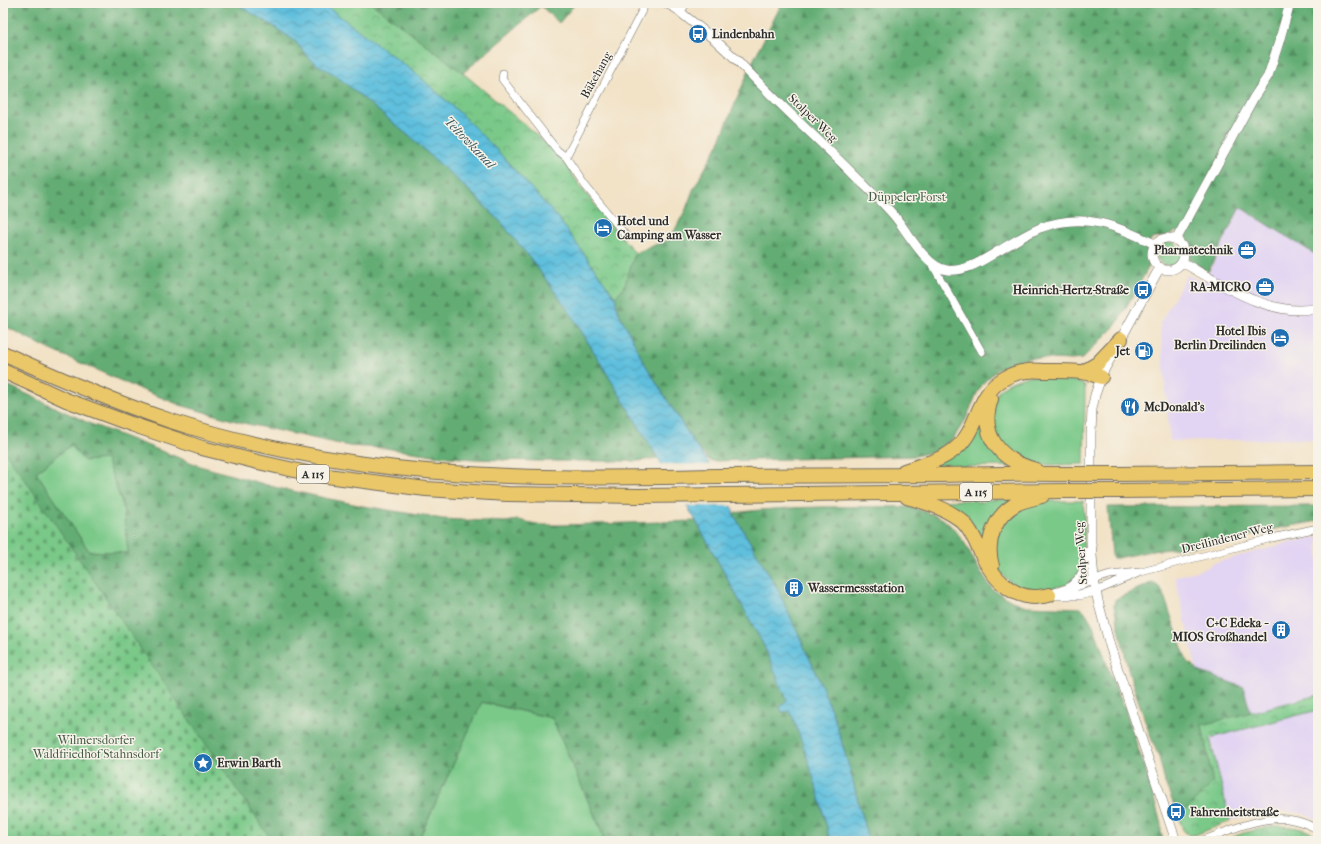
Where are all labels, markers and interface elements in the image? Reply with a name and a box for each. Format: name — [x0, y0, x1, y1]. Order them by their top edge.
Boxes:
bus stop icon: Lindenbahn — [687, 23, 709, 45]
place label: Lindenbahn — [712, 27, 776, 41]
street label: Bäkehang — [578, 49, 615, 101]
street label: Stolper Weg — [785, 91, 841, 145]
water label: Teltowkanal — [441, 113, 499, 173]
park label: Düppeler Forst — [868, 190, 947, 204]
place label: Hotel und Camping am Wasser — [617, 214, 722, 243]
hotel icon: Hotel und Camping am Wasser — [592, 217, 614, 239]
office icon: Pharmatechnik — [1236, 239, 1258, 261]
place label: Pharmatechnik — [1154, 243, 1234, 257]
office icon: RA-MICRO — [1254, 276, 1276, 298]
bus stop icon: Heinrich-Hertz-Straße — [1132, 279, 1154, 301]
place label: RA-MICRO — [1190, 280, 1251, 294]
place label: Heinrich-Hertz-Straße — [1013, 283, 1129, 297]
place label: Hotel Ibis Berlin Dreilinden — [1174, 324, 1267, 352]
hotel icon: Hotel Ibis Berlin Dreilinden — [1269, 327, 1291, 349]
fuel station icon: Jet — [1133, 340, 1155, 362]
place label: Jet — [1114, 344, 1131, 359]
restaurant icon: McDonald's — [1119, 396, 1141, 418]
place label: McDonald's — [1143, 400, 1205, 414]
road number: A 115 — [297, 465, 329, 483]
road number: A 115 — [960, 483, 992, 501]
street label: Stolper Weg — [1072, 520, 1090, 585]
street label: Dreilindener Weg — [1180, 520, 1275, 556]
building icon: Wassermessstation — [783, 577, 805, 599]
place label: Wassermessstation — [807, 581, 905, 595]
place label: C+C Edeka - MIOS Großhandel — [1171, 616, 1269, 644]
building icon: C+C Edeka - MIOS Großhandel — [1270, 619, 1292, 641]
park label: Wilmersdorfer Waldfriedhof Stahnsdorf — [32, 733, 162, 761]
place icon: Erwin Barth — [192, 752, 214, 774]
place label: Erwin Barth — [217, 756, 281, 770]
bus stop icon: Fahrenheitstraße — [1165, 801, 1187, 823]
place label: Fahrenheitstraße — [1189, 805, 1279, 819]

